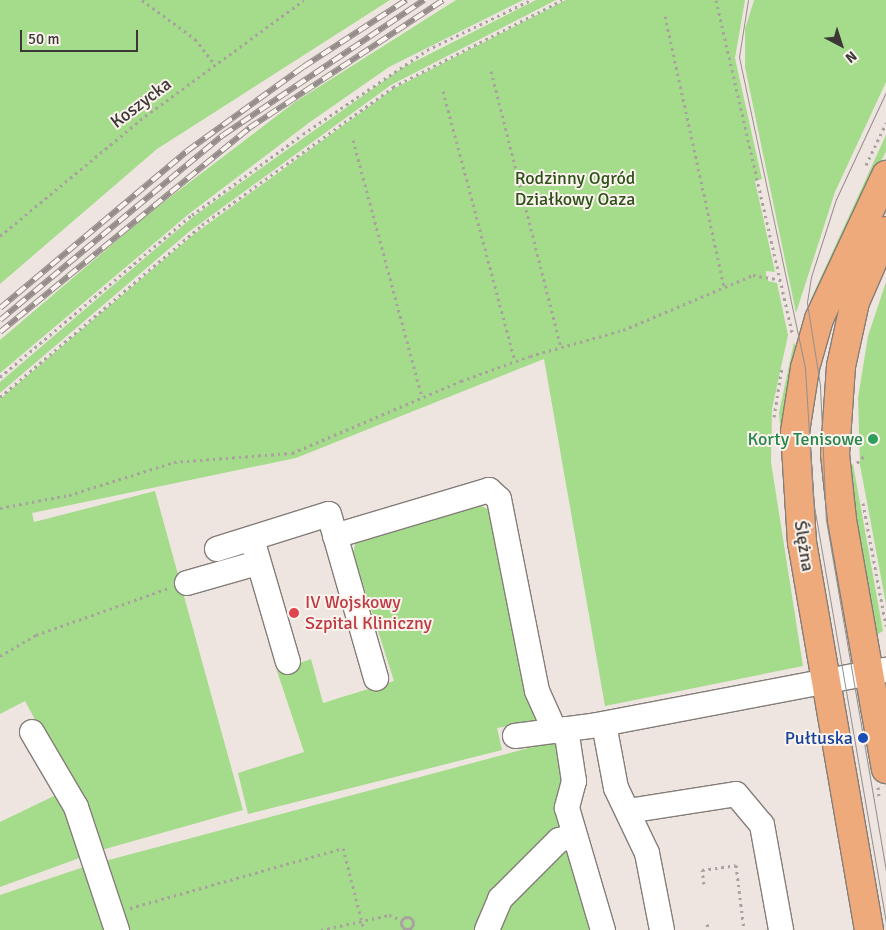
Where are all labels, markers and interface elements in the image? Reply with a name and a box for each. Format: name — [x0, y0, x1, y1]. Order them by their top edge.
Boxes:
scale bar — [22, 20, 140, 52]
north arrow — [816, 20, 866, 70]
text: 50 m — [28, 30, 59, 48]
text: N — [842, 47, 860, 67]
street label: Koszycka — [106, 73, 176, 133]
park label: Rodzinny Ogród Działkowy Oaza — [515, 168, 635, 210]
place label: Korty Tenisowe — [748, 428, 863, 450]
marker: Korty Tenisowe — [867, 433, 879, 445]
street label: Ślężna — [789, 519, 819, 573]
place label: IV Wojskowy Szpital Kliniczny — [305, 592, 432, 634]
marker: IV Wojskowy Szpital Kliniczny — [287, 606, 301, 620]
place label: Pułtuska — [785, 727, 853, 749]
marker: Pułtuska — [857, 732, 869, 744]

